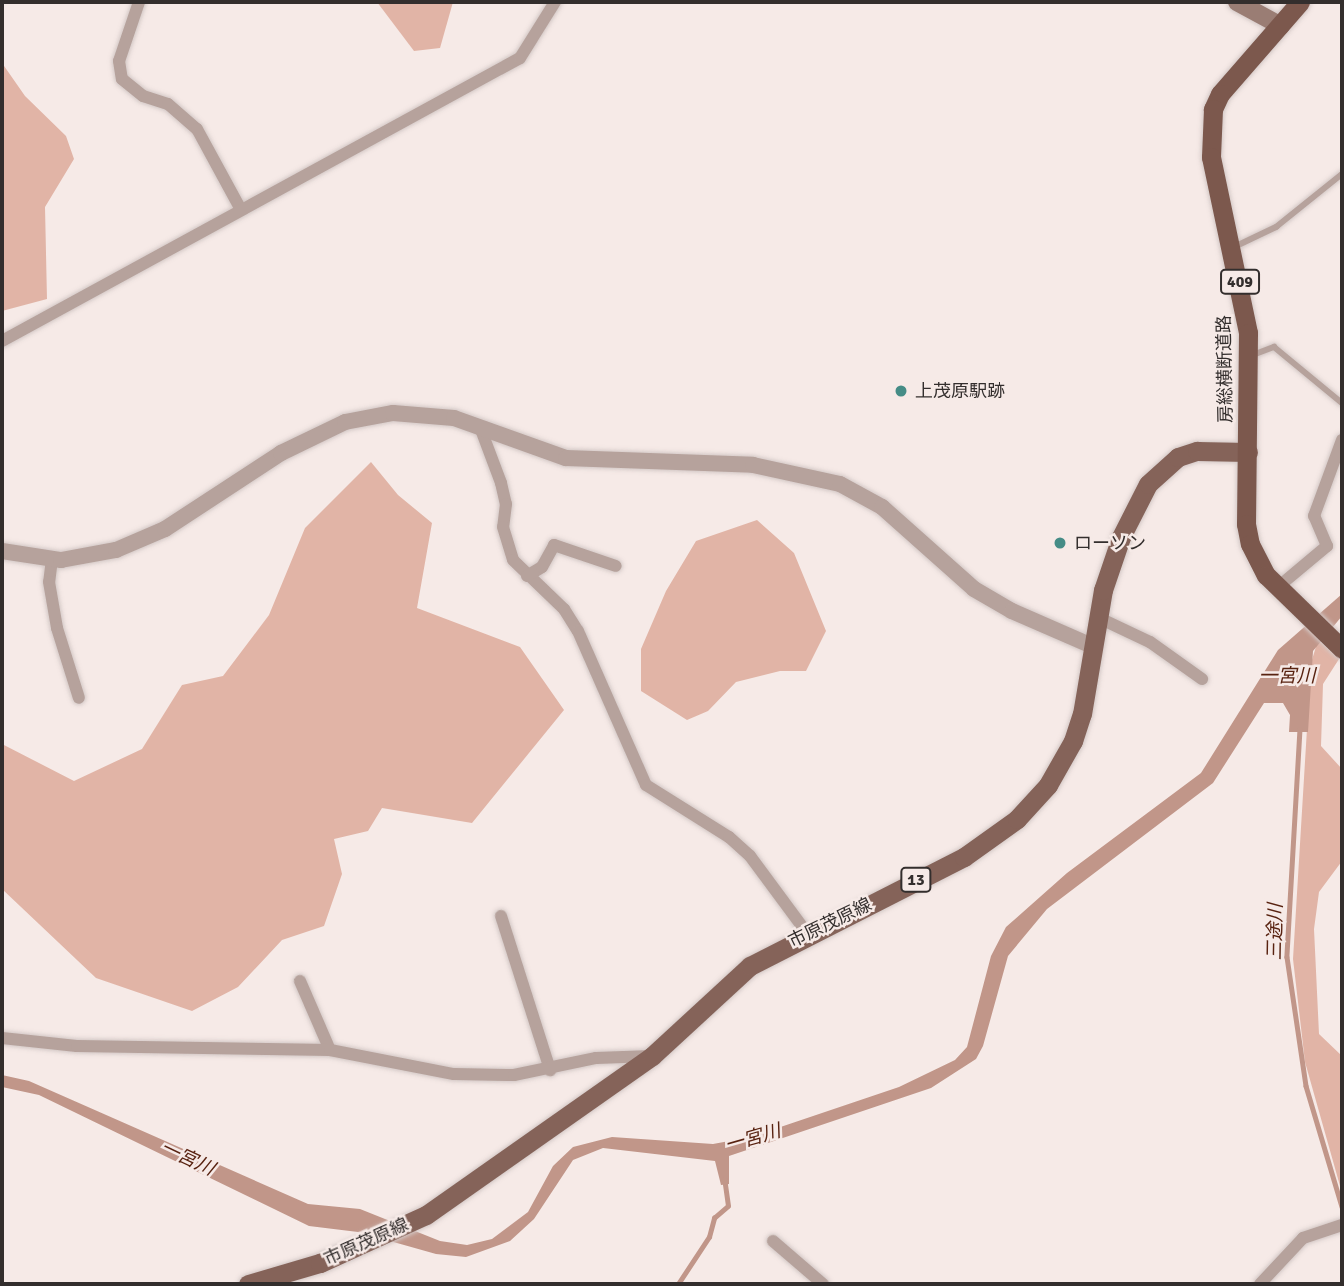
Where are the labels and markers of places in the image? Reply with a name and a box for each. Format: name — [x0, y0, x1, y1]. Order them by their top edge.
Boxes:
place label: 上茂原駅跡 — [915, 380, 1005, 402]
marker: 上茂原駅跡 — [893, 383, 909, 399]
place label: ローソン — [1074, 532, 1146, 554]
marker: ローソン — [1052, 535, 1068, 551]

